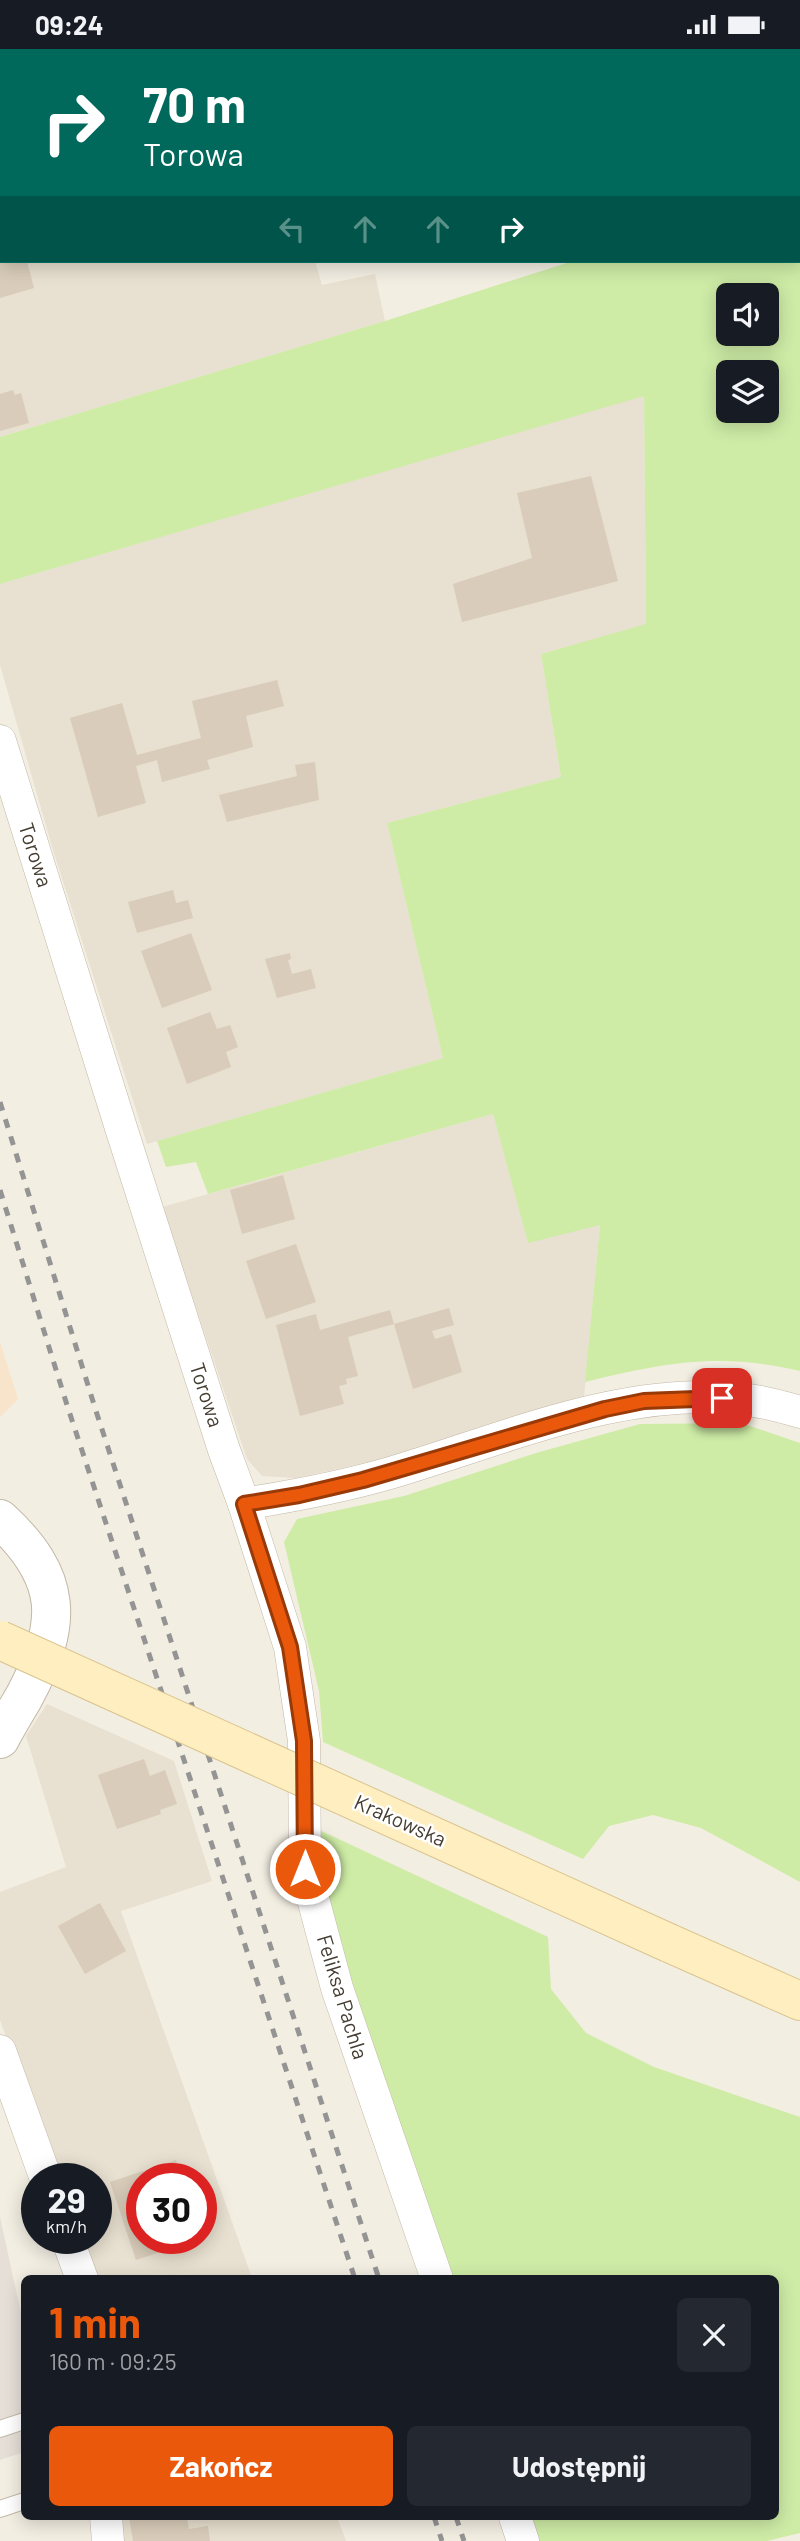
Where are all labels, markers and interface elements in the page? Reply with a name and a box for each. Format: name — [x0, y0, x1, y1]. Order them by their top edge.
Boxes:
text: 09:24 — [35, 9, 103, 40]
text: 70 m — [143, 74, 246, 133]
icon: right — [28, 77, 119, 168]
text: Torowa — [143, 134, 244, 172]
icon: left — [273, 210, 311, 248]
icon: ahead — [346, 210, 384, 248]
icon: ahead — [419, 210, 457, 248]
icon: right — [492, 210, 530, 248]
map controls — [716, 283, 779, 423]
button: sound — [716, 283, 779, 346]
button: layers — [716, 360, 779, 423]
street label: Torowa — [14, 819, 59, 890]
street label: Torowa — [185, 1359, 230, 1430]
pin — [692, 1368, 752, 1428]
icon: arrive — [703, 1379, 741, 1417]
street label: Krakowska — [351, 1788, 450, 1851]
position arrow — [268, 1832, 342, 1906]
street label: Feliksa Pachla — [313, 1931, 374, 2062]
speed limit sign: 30 — [126, 2163, 217, 2254]
text: 29 — [47, 2178, 86, 2220]
text: km/h — [46, 2215, 87, 2237]
text: 1 min — [49, 2296, 141, 2346]
button: close — [677, 2298, 751, 2372]
text: 160 m · 09:25 — [49, 2347, 176, 2375]
button: Zakończ — [49, 2426, 393, 2506]
button: Udostępnij — [407, 2426, 751, 2506]

